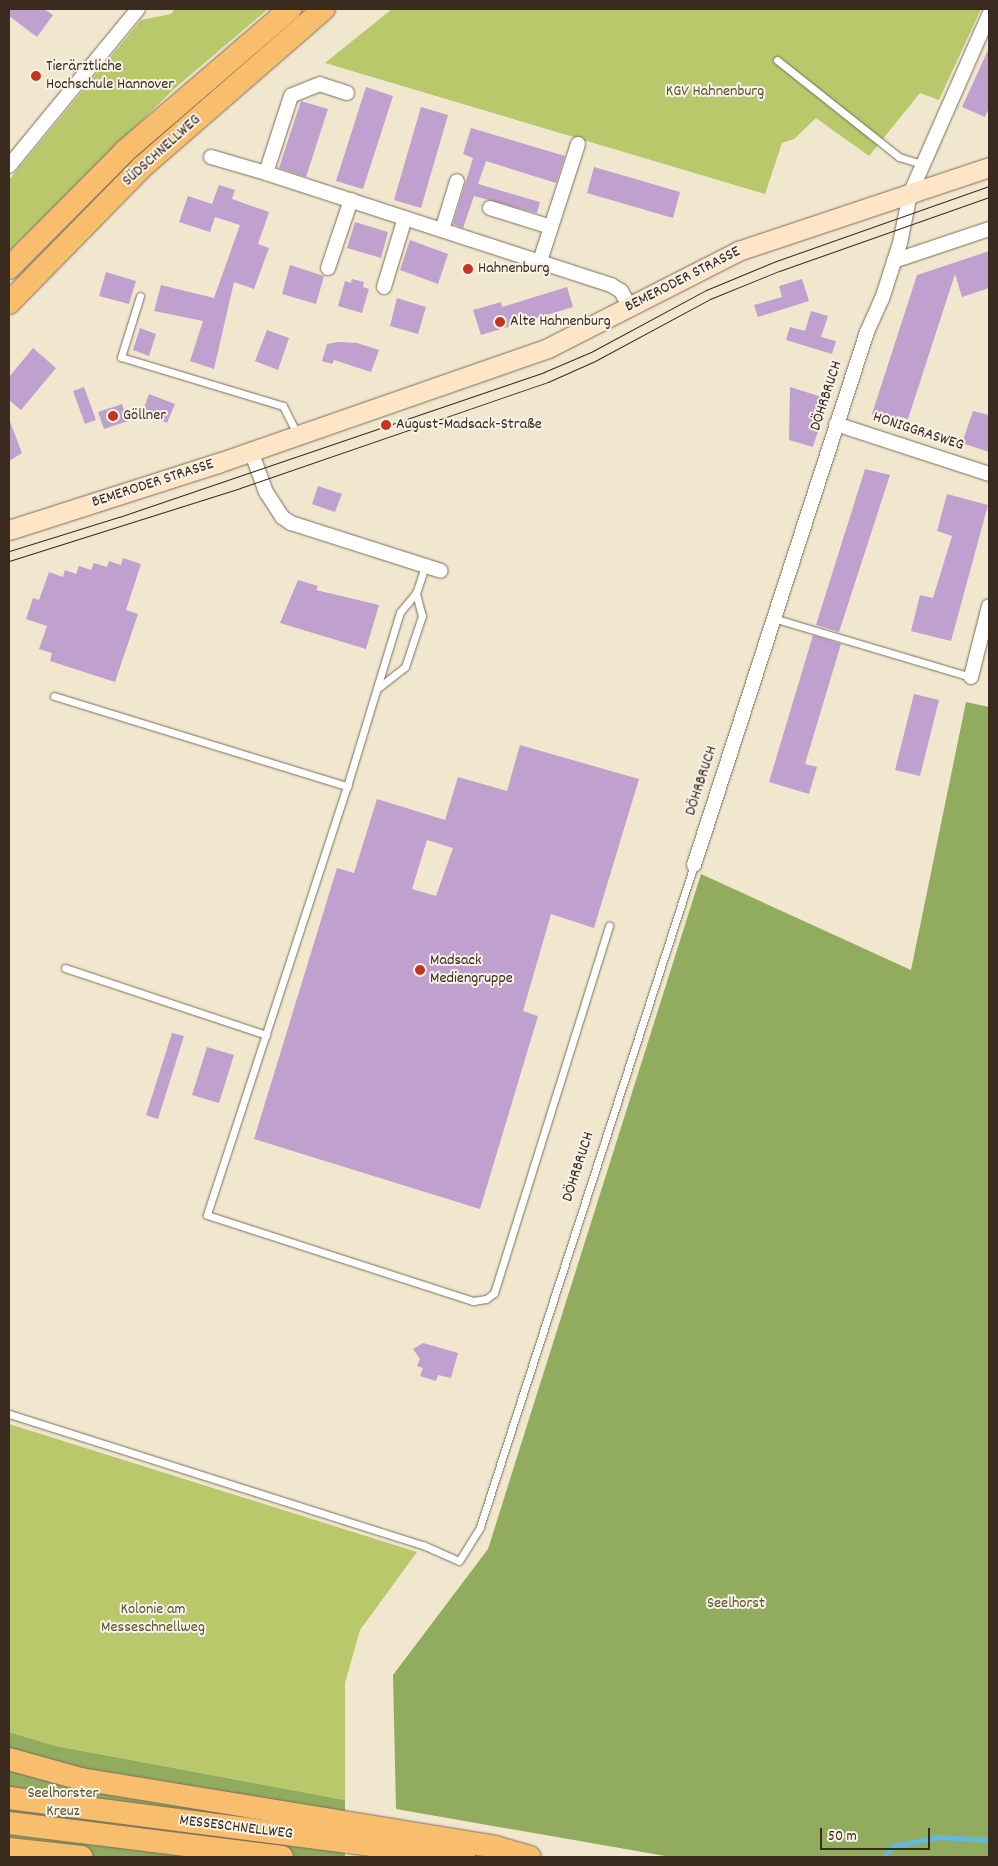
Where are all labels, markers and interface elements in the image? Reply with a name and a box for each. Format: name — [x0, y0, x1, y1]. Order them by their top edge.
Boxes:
place label: Tierärztliche Hochschule Hannover — [46, 57, 174, 95]
marker: Tierärztliche Hochschule Hannover — [30, 70, 42, 82]
park label: KGV Hahnenburg — [666, 82, 764, 102]
street label: SÜDSCHNELLWEG — [119, 111, 205, 191]
street label: BEMERODER STRASSE — [622, 243, 744, 317]
place label: Hahnenburg — [478, 259, 550, 279]
marker: Hahnenburg — [462, 263, 474, 275]
place label: Alte Hahnenburg — [510, 312, 611, 332]
marker: Alte Hahnenburg — [494, 316, 506, 328]
street label: DÖHRBRUCH — [807, 359, 847, 433]
place label: Göllner — [123, 406, 166, 426]
street label: HONIGGRASWEG — [870, 408, 966, 456]
marker: Göllner — [107, 410, 119, 422]
place label: August-Madsack-Straße — [396, 415, 542, 435]
marker: August-Madsack-Straße — [380, 419, 392, 431]
street label: BEMERODER STRASSE — [90, 455, 216, 513]
street label: DÖHRBRUCH — [682, 744, 722, 818]
place label: Madsack Mediengruppe — [430, 951, 513, 989]
marker: Madsack Mediengruppe — [414, 964, 426, 976]
street label: DÖHRBRUCH — [559, 1130, 599, 1204]
park label: Seelhorst — [707, 1594, 765, 1614]
park label: Kolonie am Messeschnellweg — [101, 1600, 205, 1638]
park label: Seelhorster Kreuz — [28, 1784, 98, 1822]
street label: MESSESCHNELLWEG — [178, 1812, 294, 1844]
scale bar — [823, 1818, 933, 1850]
text: 50 m — [828, 1826, 857, 1848]

